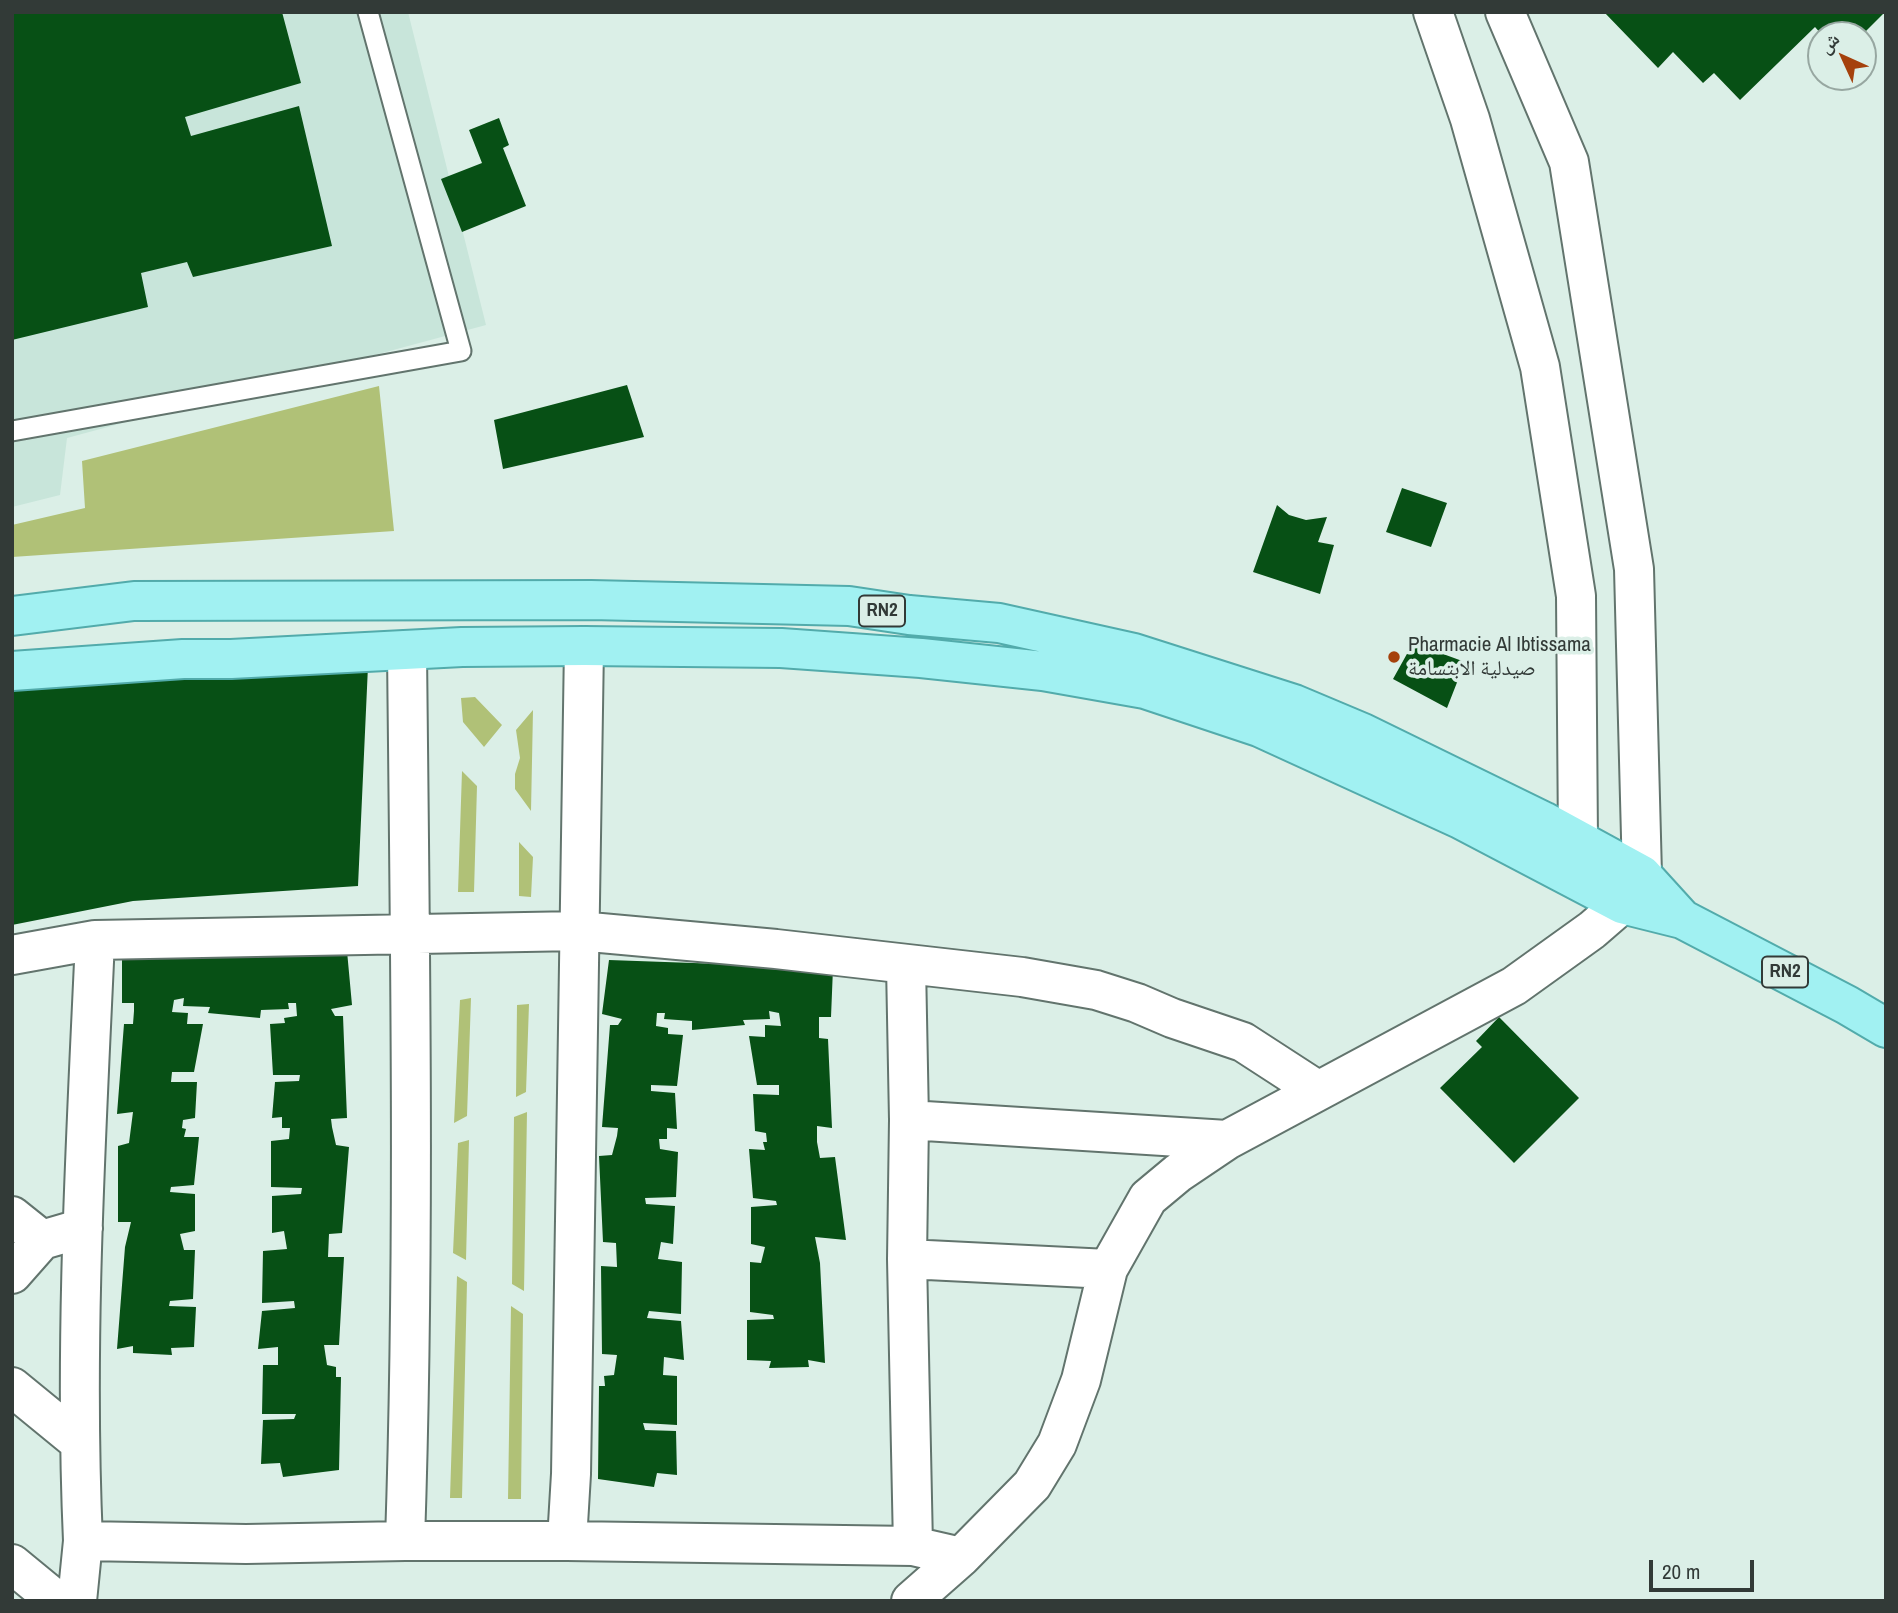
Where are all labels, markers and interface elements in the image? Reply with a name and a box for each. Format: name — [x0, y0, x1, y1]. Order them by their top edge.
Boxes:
north arrow — [1807, 21, 1877, 91]
text: ش — [1812, 26, 1845, 59]
road number: RN2 — [859, 596, 905, 626]
place label: Pharmacie Al Ibtissama صيدلية الابتسامة — [1408, 632, 1591, 682]
marker: Pharmacie Al Ibtissama صيدلية الابتسامة — [1386, 649, 1402, 665]
road number: RN2 — [1762, 956, 1808, 988]
scale bar — [1653, 1546, 1758, 1590]
text: 20 m — [1662, 1557, 1700, 1586]

